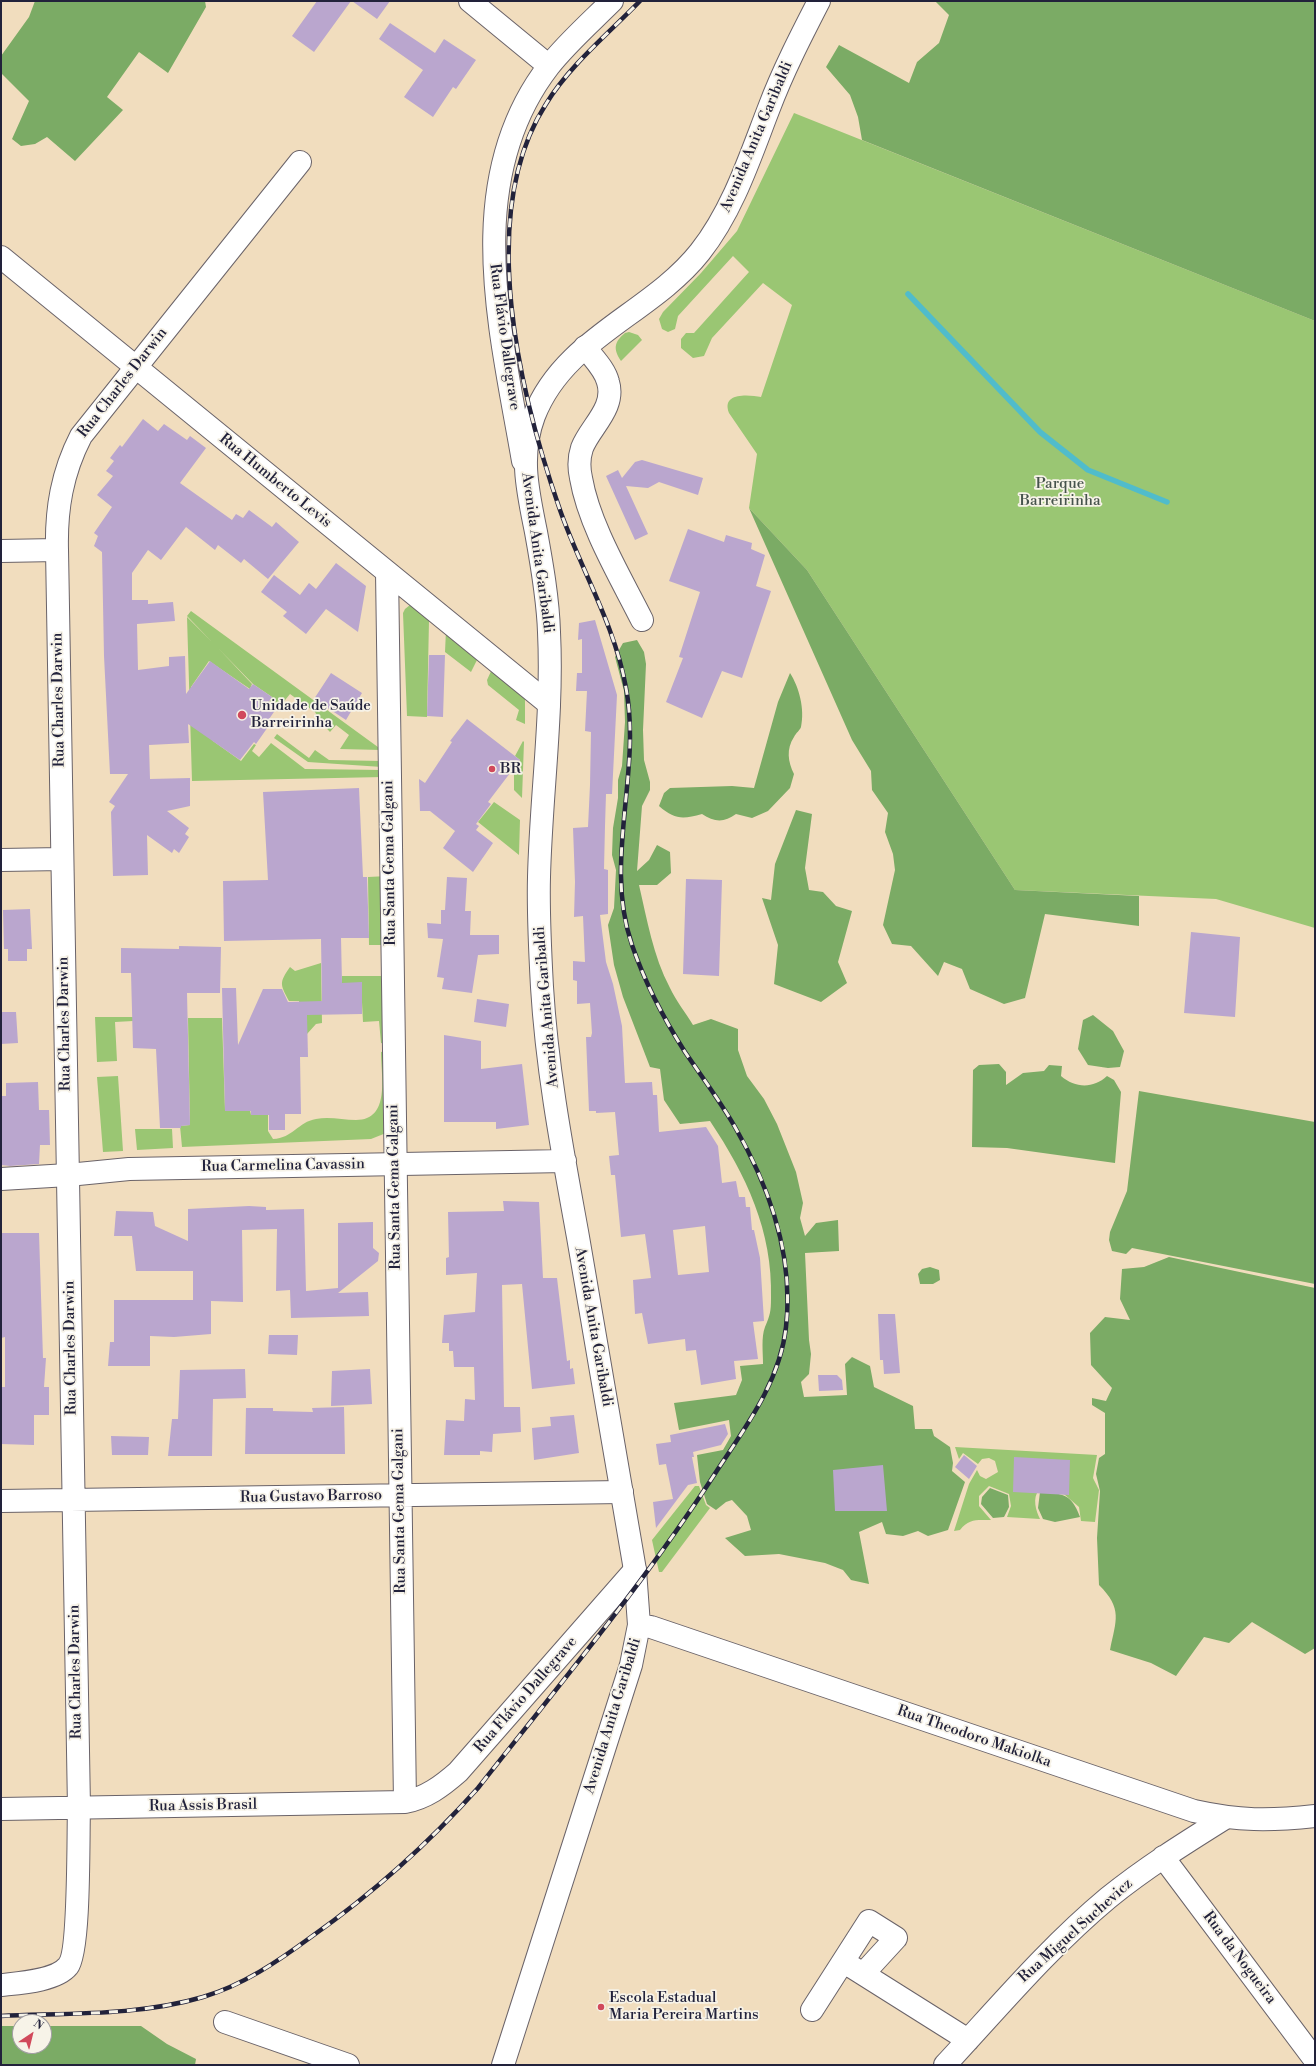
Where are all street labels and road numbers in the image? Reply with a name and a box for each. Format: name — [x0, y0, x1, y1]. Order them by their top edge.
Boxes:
street label: Avenida Anita Garibaldi — [717, 59, 797, 215]
street label: Rua Flávio Dallegrave — [485, 263, 523, 411]
street label: Rua Charles Darwin — [74, 324, 172, 442]
street label: Rua Humberto Levis — [215, 430, 335, 532]
street label: Avenida Anita Garibaldi — [517, 471, 557, 635]
street label: Rua Charles Darwin — [49, 632, 69, 768]
street label: Rua Santa Gema Galgani — [380, 780, 400, 946]
street label: Avenida Anita Garibaldi — [531, 925, 563, 1089]
street label: Rua Charles Darwin — [55, 956, 75, 1092]
street label: Rua Santa Gema Galgani — [385, 1104, 405, 1270]
street label: Rua Carmelina Cavassin — [201, 1156, 365, 1176]
street label: Avenida Anita Garibaldi — [570, 1246, 616, 1408]
street label: Rua Charles Darwin — [61, 1280, 81, 1416]
street label: Rua Santa Gema Galgani — [390, 1428, 410, 1594]
street label: Rua Gustavo Barroso — [240, 1487, 382, 1507]
street label: Rua Charles Darwin — [66, 1604, 86, 1740]
street label: Rua Flávio Dallegrave — [471, 1633, 581, 1757]
street label: Avenida Anita Garibaldi — [581, 1636, 645, 1796]
street label: Rua Theodoro Makiolka — [894, 1702, 1054, 1772]
street label: Rua Assis Brasil — [149, 1796, 257, 1816]
street label: Rua Miguel Suchevicz — [1015, 1875, 1137, 1987]
street label: Rua da Nogueira — [1198, 1908, 1280, 2008]

